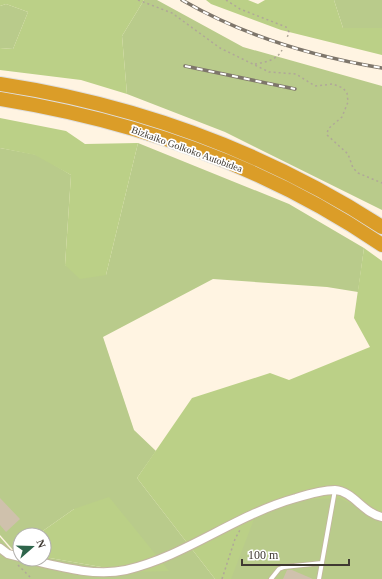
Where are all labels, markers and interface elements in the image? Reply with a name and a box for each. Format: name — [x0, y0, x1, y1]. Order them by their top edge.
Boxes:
street label: Bizkaiko Golkoko Autobidea — [130, 124, 244, 174]
north arrow — [12, 527, 52, 567]
text: N — [34, 538, 48, 549]
scale bar — [242, 541, 349, 567]
text: 100 m — [248, 548, 279, 562]

